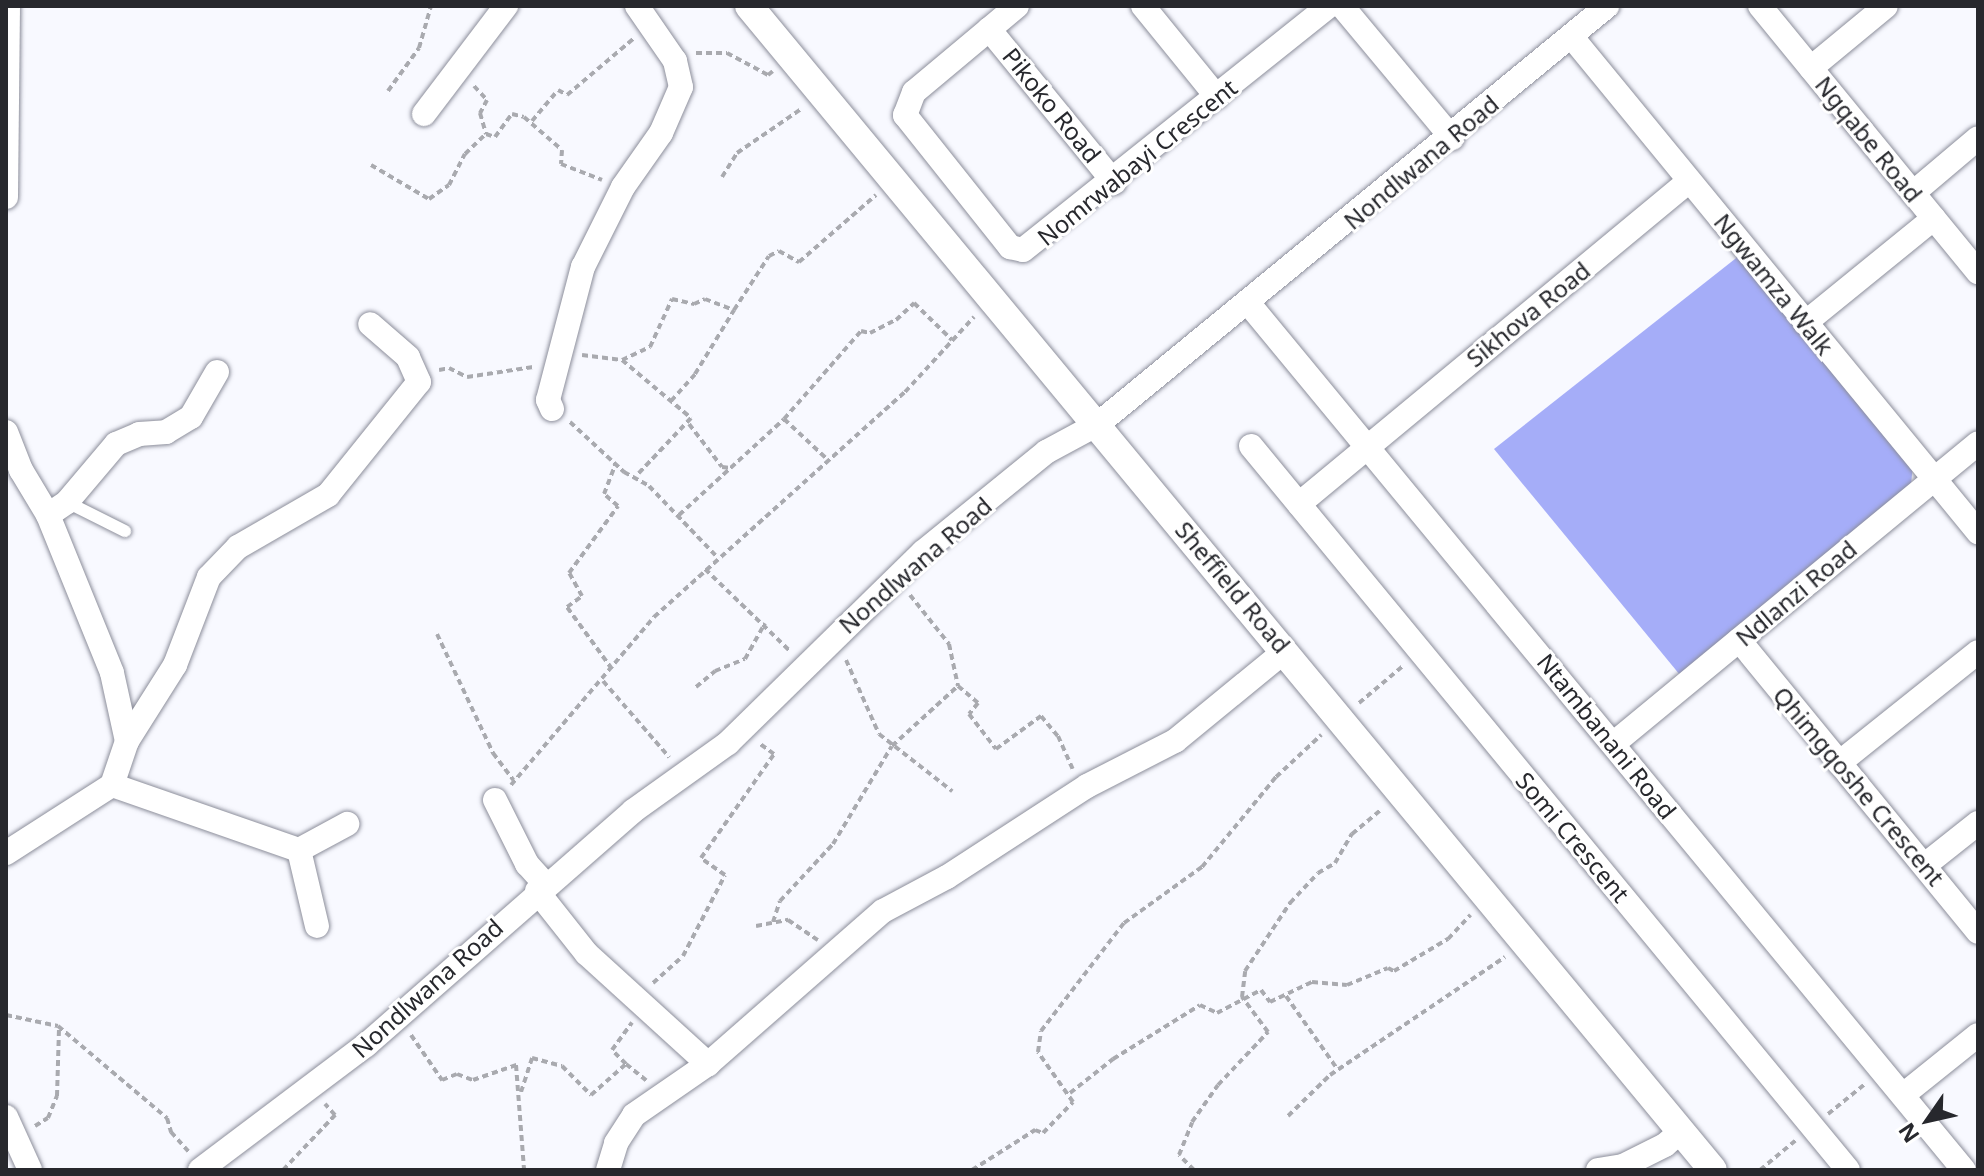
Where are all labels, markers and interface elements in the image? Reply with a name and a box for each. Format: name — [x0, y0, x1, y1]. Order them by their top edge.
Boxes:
street label: Pikoko Road — [997, 42, 1107, 168]
street label: Ngqabe Road — [1810, 70, 1928, 208]
street label: Nomrwabayi Crescent — [1031, 73, 1243, 251]
street label: Nondlwana Road — [1338, 89, 1504, 235]
street label: Ngwamza Walk — [1708, 208, 1840, 360]
street label: Sikhova Road — [1460, 255, 1596, 373]
street label: Nondlwana Road — [833, 491, 997, 639]
street label: Sheffield Road — [1170, 515, 1296, 659]
street label: Ndlanzi Road — [1730, 534, 1862, 652]
street label: Ntambanani Road — [1532, 648, 1682, 824]
street label: Qhimgqoshe Crescent — [1767, 681, 1951, 891]
street label: Somi Crescent — [1510, 766, 1636, 908]
street label: Nondlwana Road — [346, 913, 508, 1063]
north arrow — [1888, 1080, 1968, 1160]
text: N — [1891, 1118, 1926, 1149]

